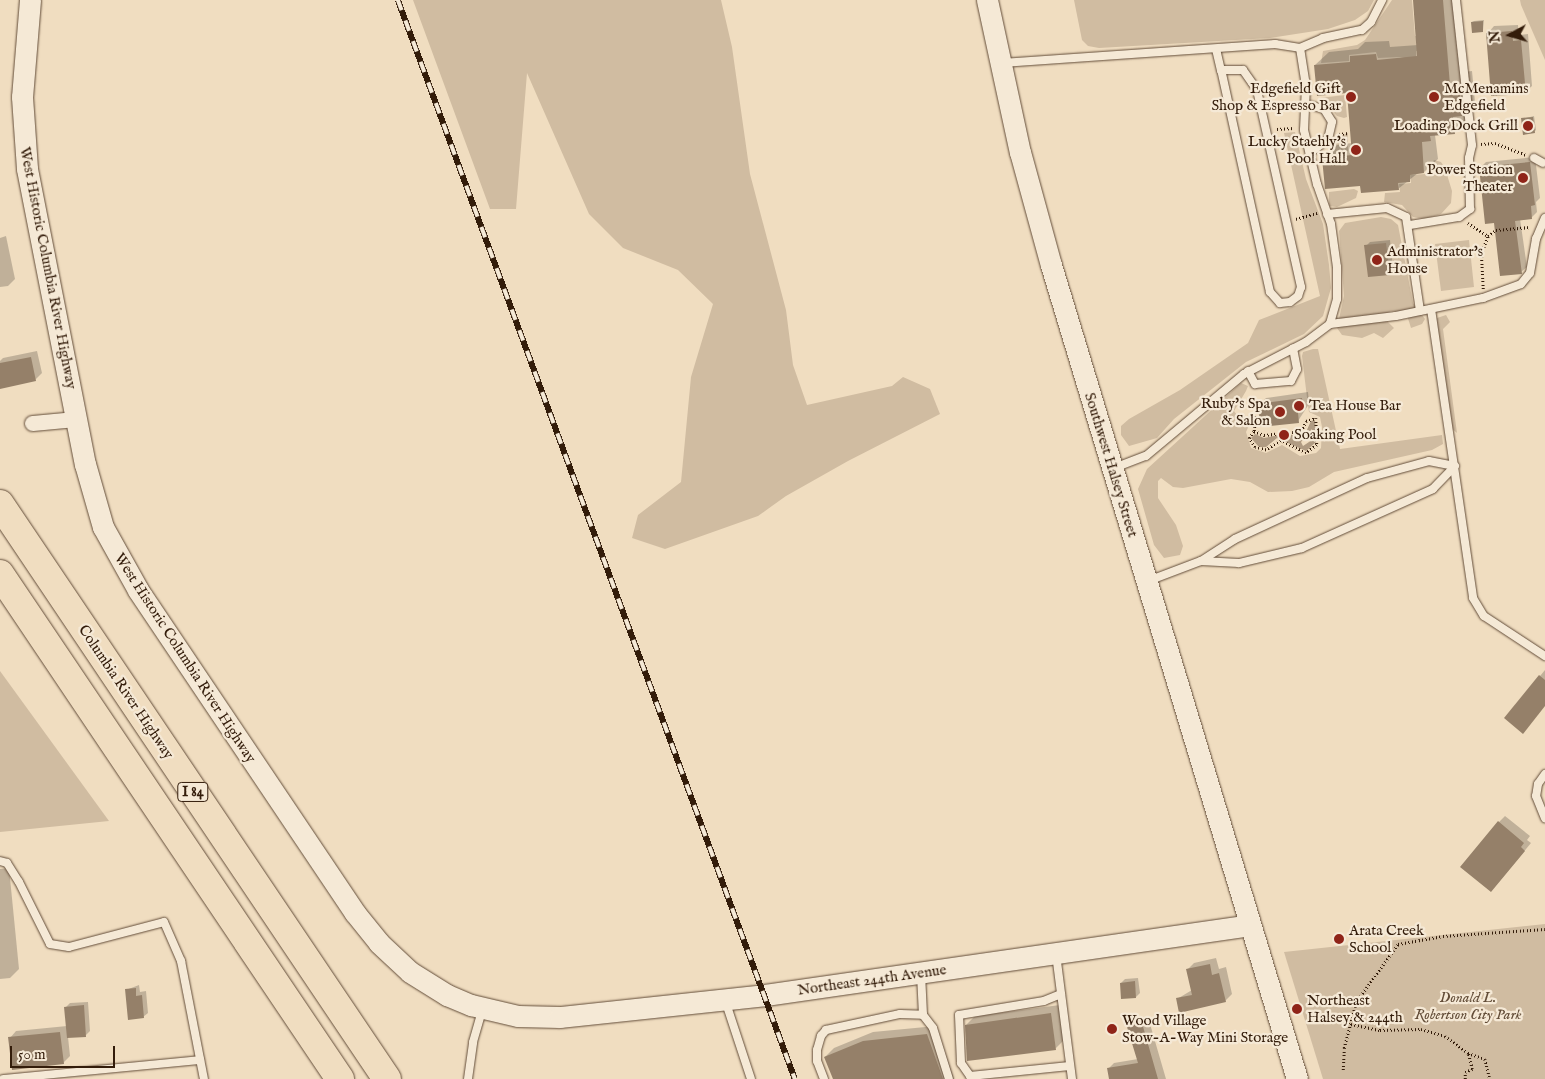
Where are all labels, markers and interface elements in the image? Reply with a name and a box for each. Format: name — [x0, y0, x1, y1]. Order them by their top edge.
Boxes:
north arrow — [1485, 10, 1535, 60]
text: N — [1485, 30, 1505, 44]
place label: Edgefield Gift Shop & Espresso Bar — [1211, 79, 1341, 114]
place label: McMenamins Edgefield — [1444, 79, 1529, 114]
marker: Edgefield Gift Shop & Espresso Bar — [1345, 91, 1357, 103]
marker: McMenamins Edgefield — [1428, 91, 1440, 103]
place label: Loading Dock Grill — [1394, 117, 1518, 135]
marker: Loading Dock Grill — [1522, 120, 1534, 132]
place label: Lucky Staehly's Pool Hall — [1248, 132, 1346, 167]
marker: Lucky Staehly's Pool Hall — [1350, 144, 1362, 156]
street label: West Historic Columbia River Highway — [16, 145, 80, 391]
place label: Power Station Theater — [1427, 160, 1513, 195]
marker: Power Station Theater — [1517, 172, 1529, 184]
place label: Administrator's House — [1387, 242, 1483, 277]
marker: Administrator's House — [1371, 254, 1383, 266]
street label: Southwest Halsey Street — [1080, 390, 1142, 540]
place label: Ruby's Spa & Salon — [1201, 394, 1270, 429]
place label: Tea House Bar — [1309, 397, 1401, 415]
marker: Tea House Bar — [1293, 400, 1305, 412]
marker: Ruby's Spa & Salon — [1274, 406, 1286, 418]
place label: Soaking Pool — [1294, 426, 1376, 444]
marker: Soaking Pool — [1278, 429, 1290, 441]
street label: West Historic Columbia River Highway — [110, 550, 260, 766]
street label: Columbia River Highway — [74, 622, 178, 762]
road number: I 84 — [177, 780, 209, 804]
place label: Arata Creek School — [1349, 921, 1424, 956]
marker: Arata Creek School — [1333, 933, 1345, 945]
street label: Northeast 244th Avenue — [796, 961, 948, 999]
park label: Donald L. Robertson City Park — [1414, 988, 1522, 1023]
place label: Northeast Halsey & 244th — [1307, 991, 1403, 1026]
marker: Northeast Halsey & 244th — [1291, 1003, 1303, 1015]
place label: Wood Village Stow-A-Way Mini Storage — [1122, 1011, 1288, 1046]
marker: Wood Village Stow-A-Way Mini Storage — [1106, 1023, 1118, 1035]
scale bar — [12, 1036, 118, 1068]
text: 50 m — [18, 1045, 46, 1064]

